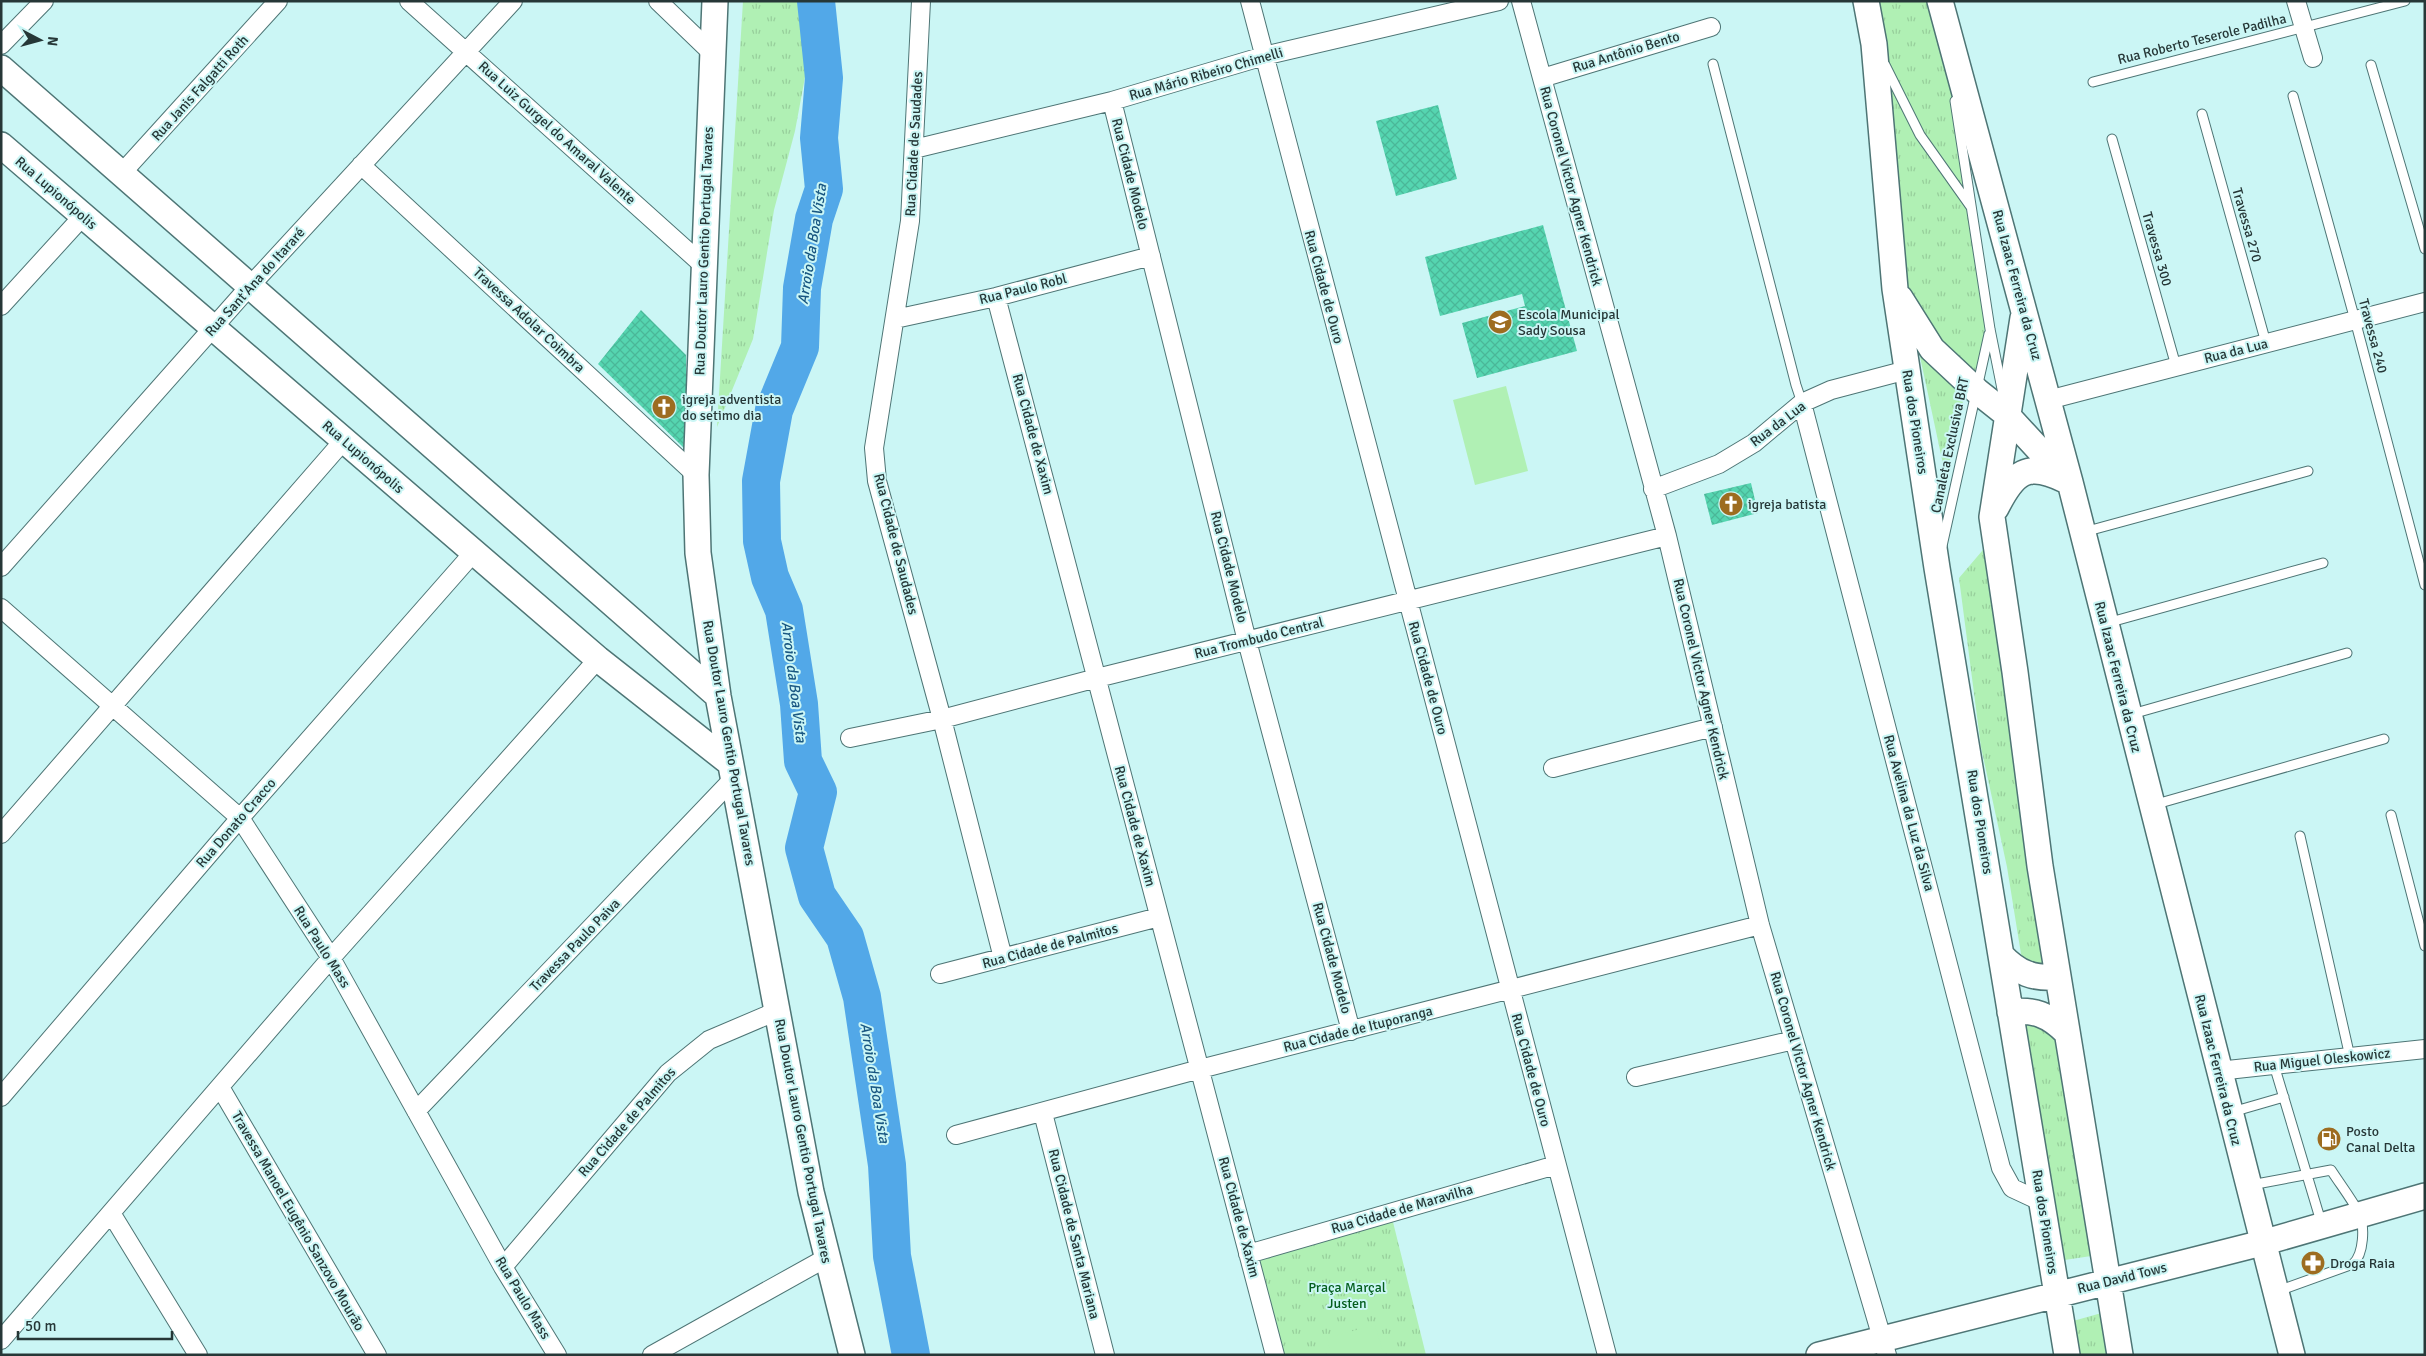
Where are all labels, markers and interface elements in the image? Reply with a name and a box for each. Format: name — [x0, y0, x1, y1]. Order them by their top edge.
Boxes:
street label: Rua Roberto Teserole Padilha — [2116, 10, 2288, 68]
north arrow — [15, 15, 65, 65]
street label: Rua Antônio Bento — [1570, 28, 1682, 76]
street label: Rua Janis Falgatti Roth — [148, 32, 252, 144]
text: N — [43, 36, 61, 47]
street label: Rua Mário Ribeiro Chimelli — [1127, 44, 1285, 104]
street label: Rua Luiz Gurgel do Amaral Valente — [475, 58, 639, 208]
street label: Rua Cidade de Saudades — [902, 71, 926, 217]
street label: Rua Coronel Victor Agner Kendrick — [1536, 84, 1606, 288]
street label: Rua Cidade Modelo — [1108, 116, 1152, 232]
street label: Rua Doutor Lauro Gentio Portugal Tavares — [691, 126, 717, 376]
street label: Rua Lupionópolis — [12, 153, 100, 233]
water label: Arroio da Boa Vista — [794, 182, 830, 305]
street label: Travessa 270 — [2228, 186, 2266, 264]
street label: Rua Izaac Ferreira da Cruz — [1989, 208, 2045, 362]
street label: Travessa 300 — [2138, 210, 2176, 288]
street label: Rua Sant'Ana do Itararé — [202, 224, 308, 340]
street label: Rua Cidade de Ouro — [1301, 228, 1347, 346]
street label: Travessa Adolar Coimbra — [470, 264, 588, 376]
street label: Rua Paulo Robl — [977, 270, 1069, 308]
street label: Travessa 240 — [2355, 297, 2391, 375]
place label: Escola Municipal Sady Sousa — [1518, 306, 1620, 339]
school or university icon: Escola Municipal Sady Sousa — [1487, 309, 1513, 335]
street label: Rua da Lua — [2202, 335, 2270, 367]
street label: Rua dos Pioneiros — [1898, 369, 1932, 475]
street label: Rua Cidade de Xaxim — [1009, 372, 1057, 496]
street label: Canaleta Exclusiva BRT — [1927, 375, 1973, 515]
place label: igreja adventista do setimo dia — [682, 391, 781, 424]
church icon: igreja adventista do setimo dia — [651, 394, 677, 420]
street label: Rua da Lua — [1747, 398, 1809, 450]
street label: Rua Lupionópolis — [319, 417, 407, 497]
street label: Rua Cidade de Saudades — [870, 471, 922, 617]
church icon: igreja batista — [1718, 491, 1744, 517]
place label: igreja batista — [1748, 496, 1826, 513]
street label: Rua Cidade Modelo — [1207, 509, 1251, 625]
street label: Rua Coronel Victor Agner Kendrick — [1670, 577, 1732, 781]
street label: Rua Izaac Ferreira da Cruz — [2091, 600, 2145, 754]
street label: Rua Trombudo Central — [1193, 614, 1325, 662]
street label: Rua Doutor Lauro Gentio Portugal Tavares — [699, 619, 759, 867]
street label: Rua Cidade de Ouro — [1405, 619, 1451, 737]
water label: Arroio da Boa Vista — [778, 621, 810, 744]
street label: Rua Avelina da Luz da Silva — [1880, 733, 1938, 893]
street label: Rua Cidade de Xaxim — [1111, 764, 1159, 888]
street label: Rua dos Pioneiros — [1963, 769, 1997, 875]
street label: Rua Donato Cracco — [193, 775, 279, 871]
street label: Travessa Paulo Paiva — [526, 895, 624, 995]
street label: Rua Cidade Modelo — [1309, 901, 1355, 1015]
street label: Rua Paulo Mass — [290, 903, 354, 991]
street label: Rua Cidade de Palmitos — [980, 920, 1120, 972]
street label: Rua Coronel Victor Agner Kendrick — [1766, 970, 1840, 1172]
street label: Rua Izaac Ferreira da Cruz — [2191, 993, 2245, 1147]
street label: Rua Cidade de Ituporanga — [1282, 1002, 1434, 1056]
street label: Rua Cidade de Ouro — [1508, 1011, 1554, 1129]
street label: Rua Doutor Lauro Gentio Portugal Tavares — [771, 1017, 835, 1265]
water label: Arroio da Boa Vista — [857, 1022, 893, 1145]
street label: Rua Miguel Oleskowicz — [2253, 1044, 2391, 1076]
street label: Rua Cidade de Palmitos — [575, 1064, 679, 1180]
street label: Travessa Manoel Eugênio Sanzovo Mourão — [228, 1108, 368, 1334]
place label: Posto Canal Delta — [2346, 1123, 2415, 1156]
fuel station icon: Posto Canal Delta — [2316, 1126, 2342, 1152]
street label: Rua Cidade de Santa Mariana — [1045, 1147, 1103, 1321]
street label: Rua Cidade de Xaxim — [1215, 1155, 1263, 1279]
street label: Rua dos Pioneiros — [2028, 1169, 2062, 1275]
street label: Rua Cidade de Maravilha — [1329, 1181, 1475, 1237]
pharmacy icon: Droga Raia — [2300, 1250, 2326, 1276]
street label: Rua Paulo Mass — [492, 1254, 554, 1342]
place label: Droga Raia — [2330, 1255, 2395, 1272]
street label: Rua David Tows — [2076, 1259, 2168, 1297]
park label: Praça Marçal Justen — [1308, 1279, 1386, 1312]
scale bar — [18, 1308, 171, 1340]
text: 50 m — [25, 1317, 56, 1335]

